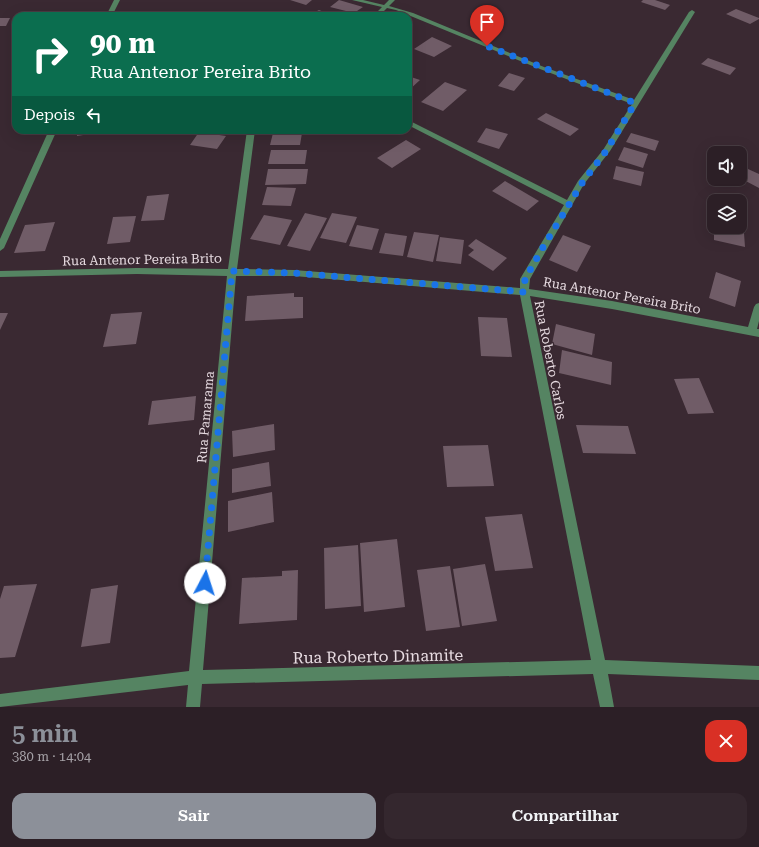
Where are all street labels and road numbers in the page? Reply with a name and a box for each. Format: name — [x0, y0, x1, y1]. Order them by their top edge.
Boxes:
street label: Rua Antenor Pereira Brito — [62, 251, 222, 268]
street label: Rua Antenor Pereira Brito — [542, 274, 702, 317]
street label: Rua Roberto Carlos — [532, 299, 569, 421]
street label: Rua Pamarama — [194, 370, 217, 464]
street label: Rua Roberto Dinamite — [293, 646, 464, 667]

